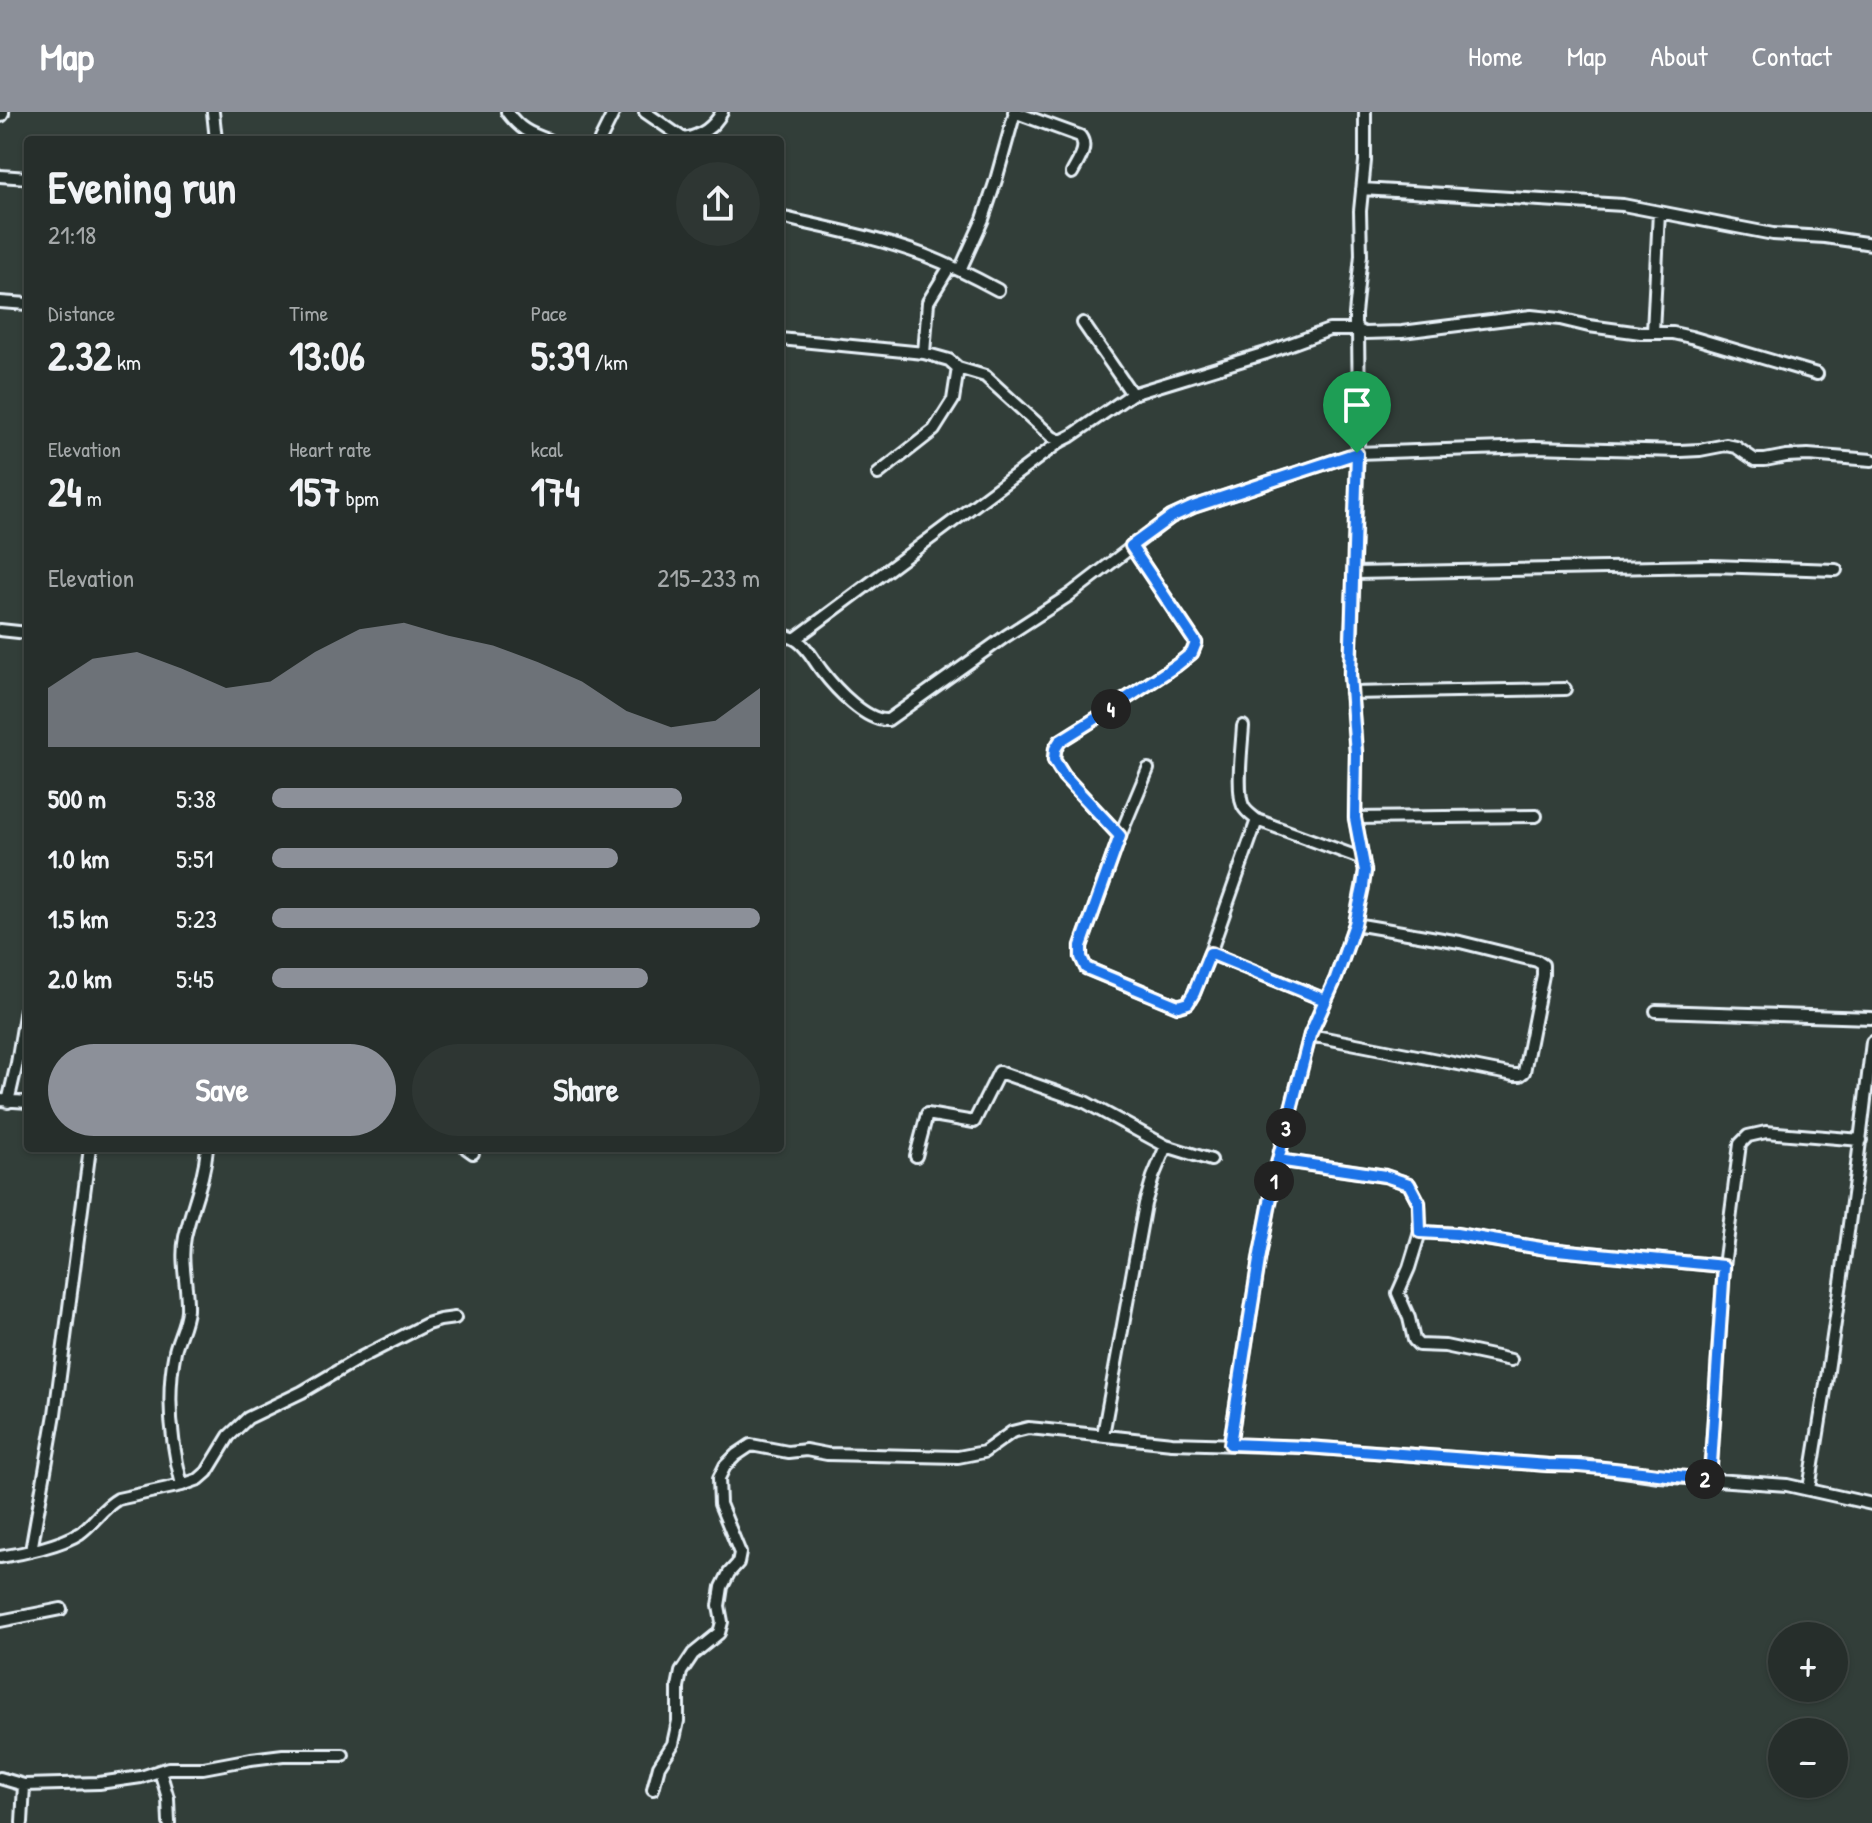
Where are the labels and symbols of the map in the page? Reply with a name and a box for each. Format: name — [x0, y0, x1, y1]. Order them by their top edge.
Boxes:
pin — [1323, 371, 1391, 453]
pin: 4 — [1091, 689, 1131, 729]
pin: 3 — [1266, 1108, 1306, 1148]
pin: 1 — [1254, 1161, 1294, 1201]
pin: 2 — [1685, 1459, 1725, 1499]

